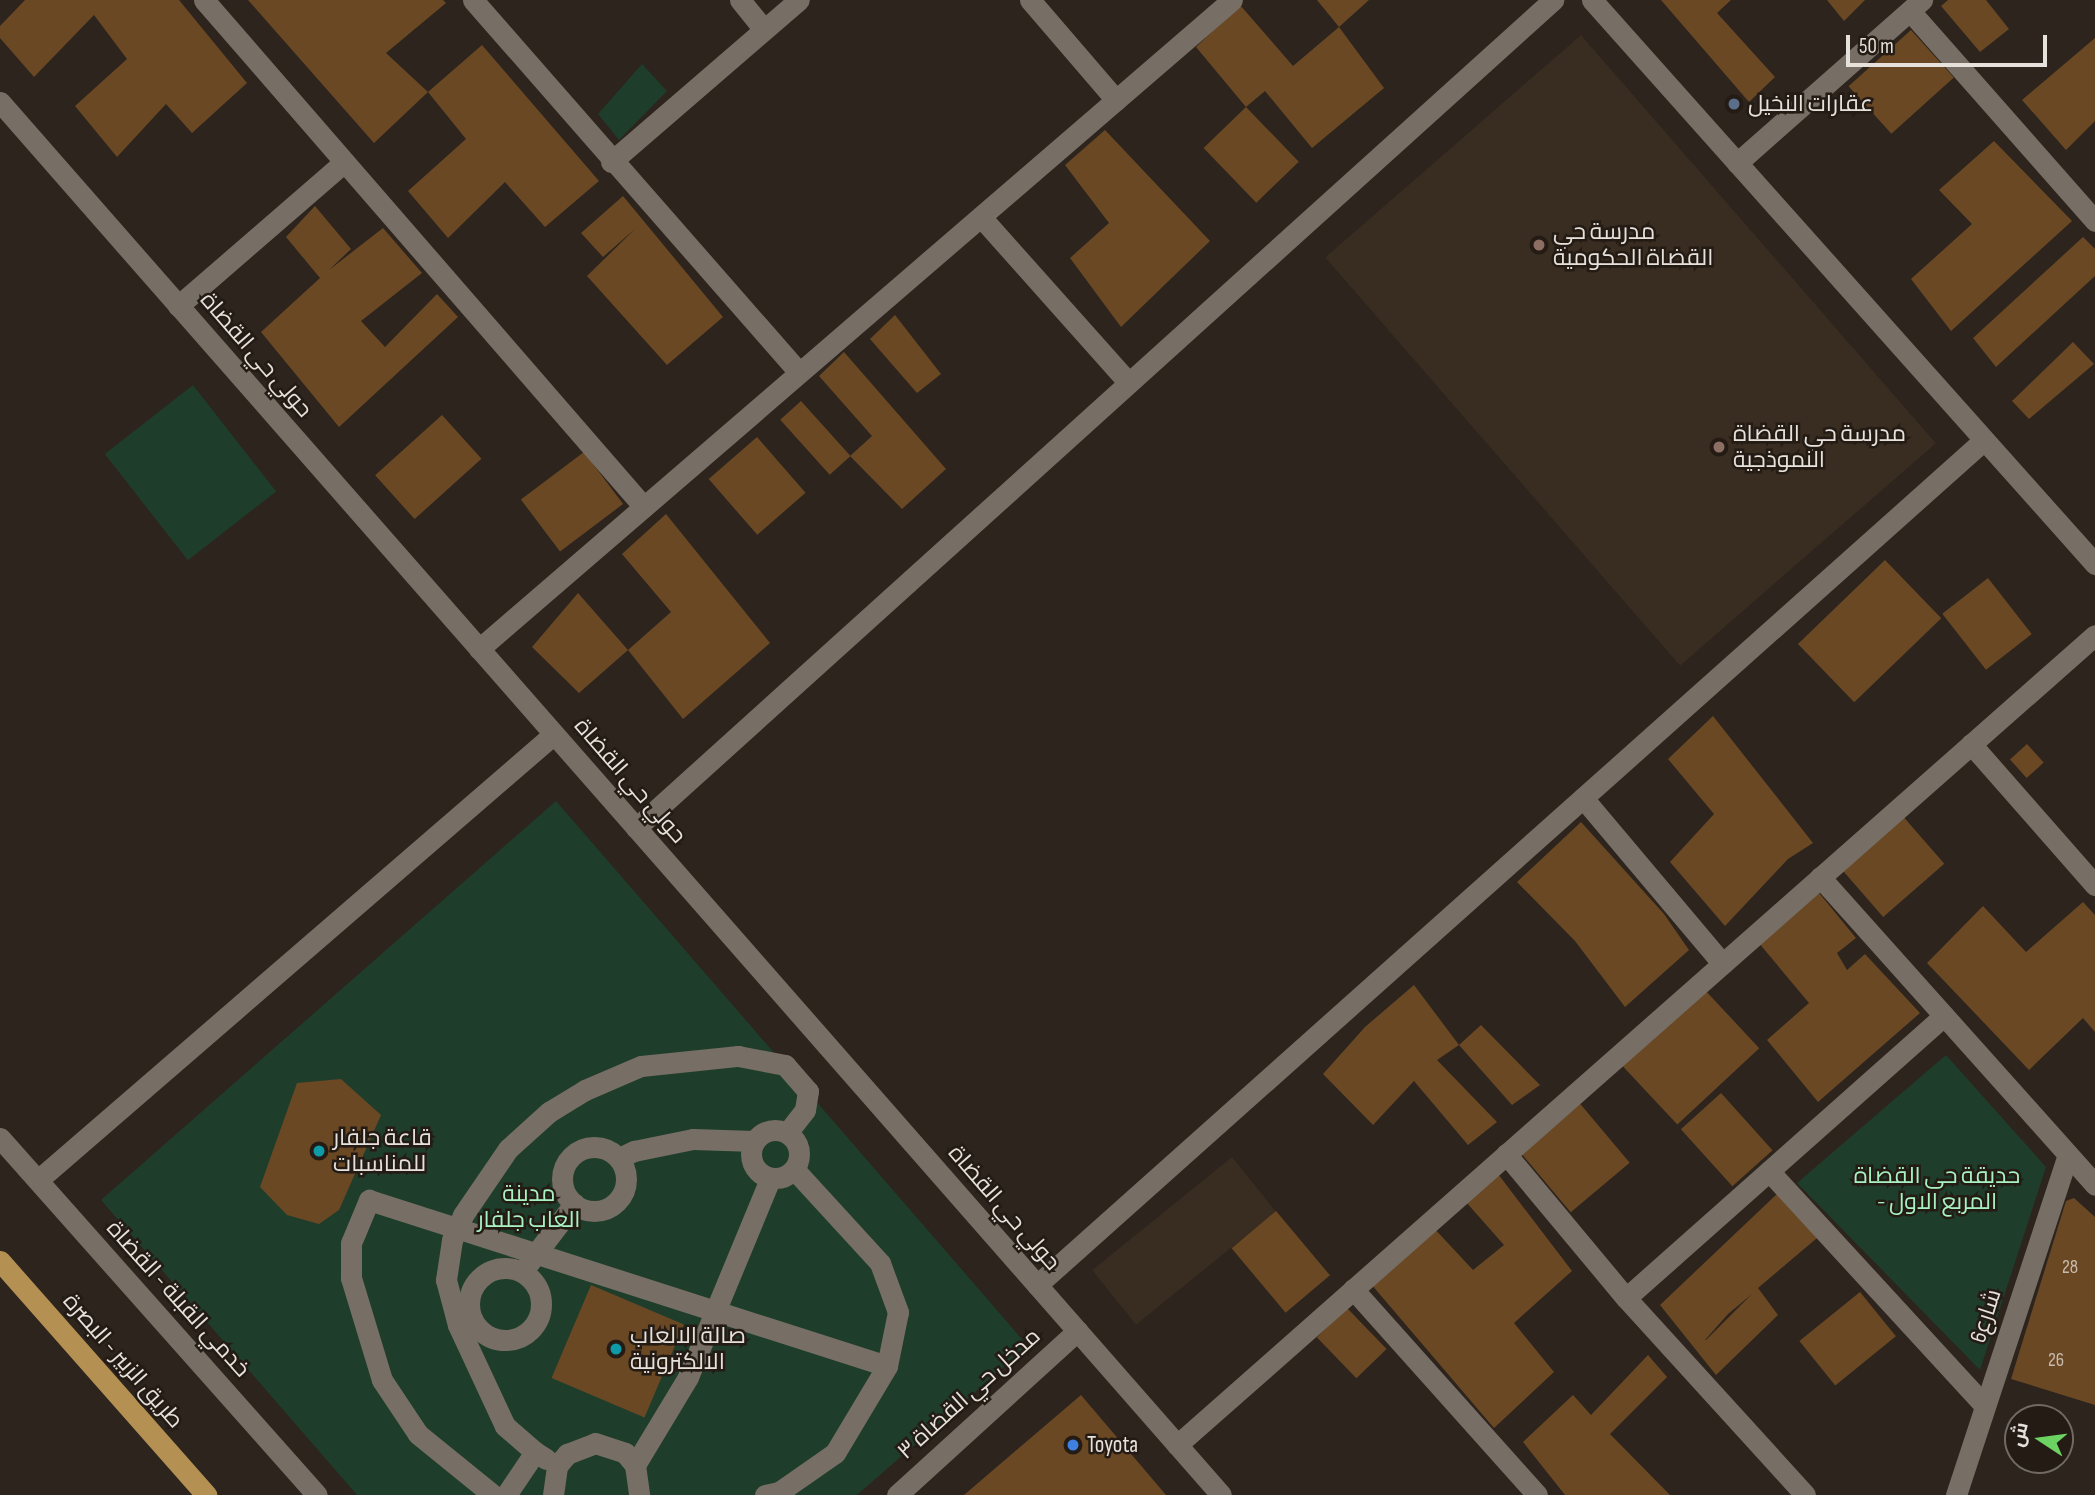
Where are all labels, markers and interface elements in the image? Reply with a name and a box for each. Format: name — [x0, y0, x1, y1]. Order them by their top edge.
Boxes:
scale bar — [1850, 21, 2051, 65]
text: 50 m — [1859, 34, 1894, 59]
place label: عقارات النخيل — [1748, 90, 1873, 118]
marker: عقارات النخيل — [1726, 96, 1742, 112]
place label: مدرسة حي القضاة الحكومية — [1553, 218, 1713, 272]
marker: مدرسة حي القضاة الحكومية — [1531, 237, 1547, 253]
street label: حولي حي القضاة — [194, 287, 318, 423]
place label: مدرسة حي القضاة النموذجية — [1733, 420, 1906, 474]
marker: مدرسة حي القضاة النموذجية — [1711, 439, 1727, 455]
street label: حولي حي القضاة — [568, 713, 692, 849]
place label: قاعة جلفار للمناسبات — [333, 1124, 432, 1178]
street label: حولي حي القضاة — [942, 1140, 1066, 1276]
marker: قاعة جلفار للمناسبات — [311, 1143, 327, 1159]
park label: حديقة حي القضاة - المربع الاول — [1854, 1162, 2020, 1216]
park label: مدينة العاب جلفار — [477, 1180, 581, 1234]
street label: خدمي القبلة - القضاة — [101, 1215, 255, 1383]
house number: 28 — [2062, 1257, 2078, 1279]
street label: شارع6 — [1964, 1286, 2008, 1346]
street label: طريق الزبير - البصرة — [57, 1288, 189, 1434]
place label: صالة الالعاب الالكترونية — [630, 1322, 746, 1376]
street label: مدخل حي القضاة ٣ — [892, 1323, 1046, 1465]
marker: صالة الالعاب الالكترونية — [608, 1341, 624, 1357]
house number: 26 — [2048, 1350, 2064, 1372]
north arrow — [2004, 1404, 2074, 1474]
text: ش — [2006, 1420, 2034, 1449]
place label: Toyota — [1087, 1431, 1138, 1459]
marker: Toyota — [1065, 1437, 1081, 1453]

